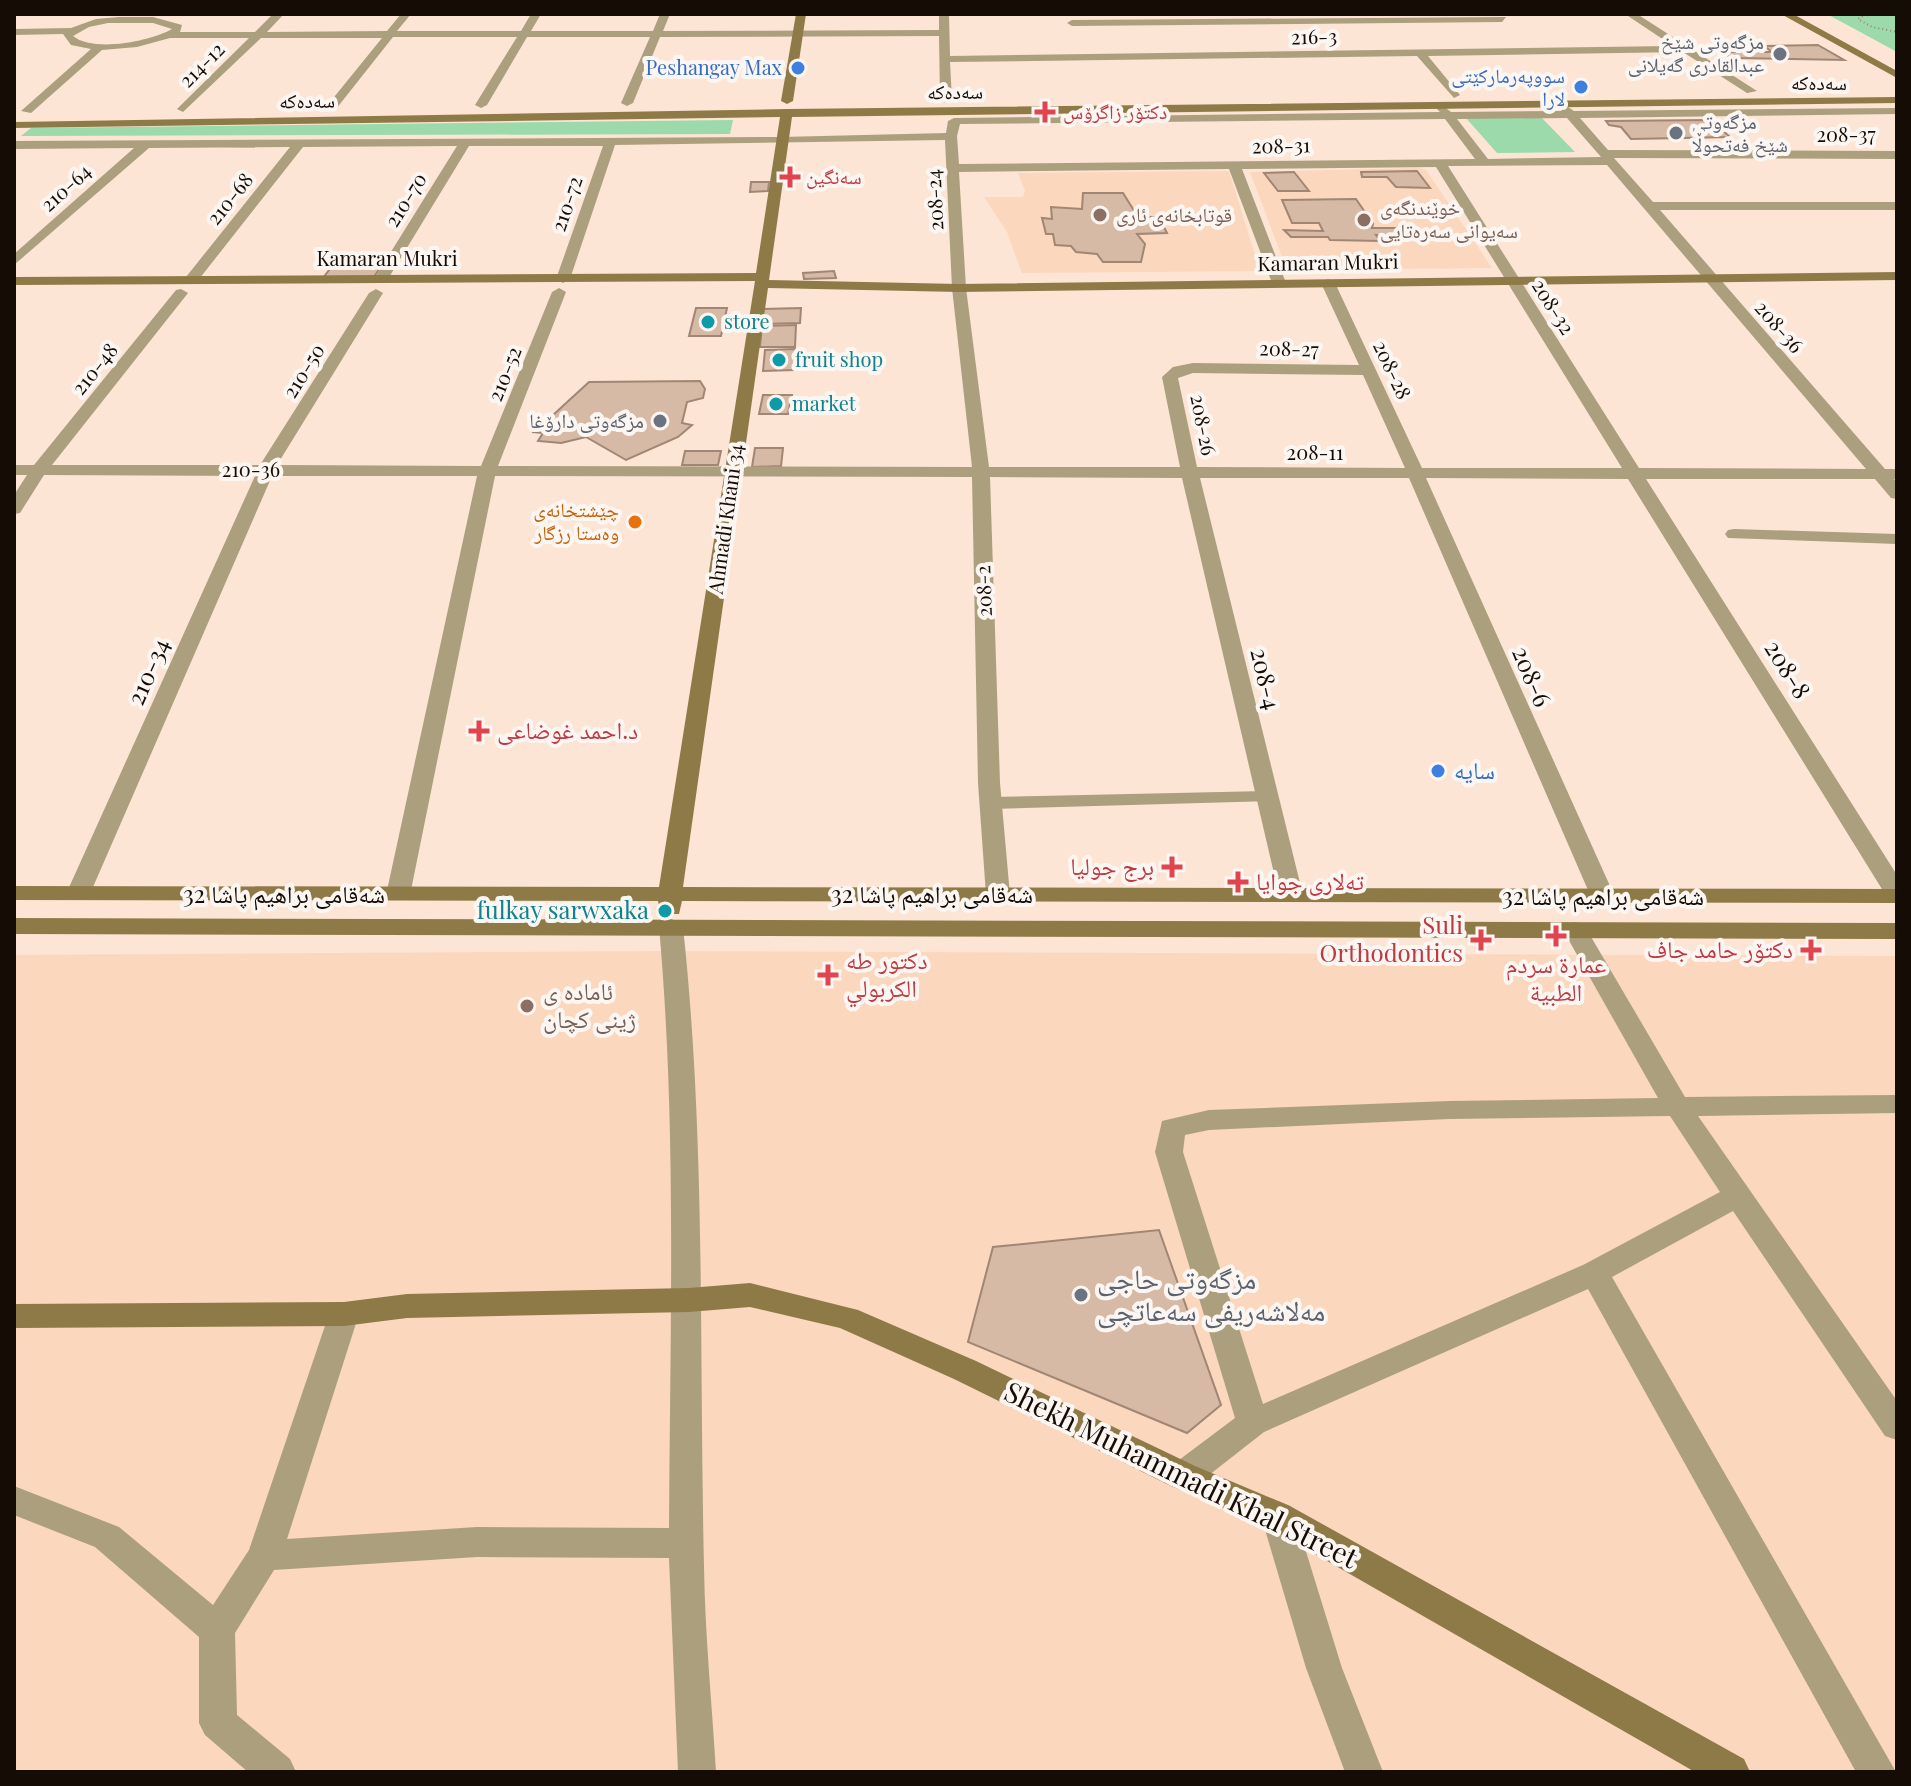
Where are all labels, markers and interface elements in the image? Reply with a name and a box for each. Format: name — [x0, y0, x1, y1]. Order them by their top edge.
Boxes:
street label: 216-3 — [1291, 22, 1337, 49]
place label: مزگەوتی شێخ عبدالقادری گەیلانی — [1628, 27, 1764, 77]
street label: 214-12 — [172, 35, 230, 93]
marker: مزگەوتی شێخ عبدالقادری گەیلانی — [1771, 45, 1789, 63]
place label: Peshangay Max — [646, 53, 783, 80]
marker: Peshangay Max — [789, 59, 807, 77]
place label: سووپەرمارکێتی لارا — [1451, 61, 1565, 111]
street label: سەدەکە — [1791, 68, 1847, 95]
street label: سەدەکە — [927, 77, 983, 104]
marker: سووپەرمارکێتی لارا — [1572, 78, 1590, 96]
street label: سەدەکە — [279, 86, 335, 113]
place label: دکتۆر زاگرۆس — [1063, 97, 1167, 124]
marker: دکتۆر زاگرۆس — [1034, 101, 1056, 123]
place label: مزگەوتی شێخ فەتحوڵا — [1692, 107, 1788, 158]
street label: 208-37 — [1816, 120, 1876, 147]
marker: مزگەوتی شێخ فەتحوڵا — [1667, 124, 1685, 142]
street label: 208-31 — [1252, 130, 1310, 159]
street label: 210-64 — [34, 157, 96, 217]
place label: سەنگین — [806, 162, 862, 189]
street label: 210-68 — [200, 166, 258, 230]
street label: 210-70 — [378, 167, 432, 231]
marker: سەنگین — [781, 168, 799, 186]
street label: 208-24 — [918, 169, 949, 231]
street label: 210-72 — [544, 172, 588, 235]
place label: خوێندنگەی سەیوانی سەرەتایی — [1380, 193, 1518, 243]
place label: قوتابخانەی ئاری — [1116, 200, 1232, 227]
marker: قوتابخانەی ئاری — [1091, 206, 1109, 224]
marker: خوێندنگەی سەیوانی سەرەتایی — [1355, 211, 1373, 229]
street label: Kamaran Mukri — [316, 244, 458, 271]
street label: Kamaran Mukri — [1257, 247, 1399, 276]
street label: 208-32 — [1527, 273, 1582, 339]
street label: 208-36 — [1750, 294, 1810, 358]
place label: store — [724, 307, 770, 334]
marker: store — [699, 313, 717, 331]
street label: 208-27 — [1259, 333, 1319, 362]
street label: 208-28 — [1368, 336, 1419, 403]
street label: 210-48 — [65, 337, 123, 400]
street label: 210-50 — [276, 338, 330, 402]
street label: 210-52 — [480, 342, 527, 405]
place label: fruit shop — [795, 345, 883, 372]
marker: fruit shop — [770, 351, 788, 369]
place label: market — [792, 389, 857, 416]
street label: 208-26 — [1185, 392, 1224, 458]
marker: market — [767, 395, 785, 413]
place label: مزگەوتی دارۆغا — [529, 406, 644, 433]
marker: مزگەوتی دارۆغا — [651, 412, 669, 430]
street label: 208-11 — [1287, 438, 1343, 465]
street label: Ahmadi Khani 34 — [700, 442, 748, 596]
street label: 210-36 — [222, 455, 280, 482]
place label: چێشتخانەی وەستا رزگار — [533, 495, 619, 545]
marker: چێشتخانەی وەستا رزگار — [626, 513, 644, 531]
street label: 208-2 — [968, 565, 997, 617]
street label: 210-34 — [118, 633, 176, 709]
street label: 208-8 — [1758, 634, 1819, 704]
street label: 208-6 — [1506, 641, 1560, 711]
street label: 208-4 — [1244, 645, 1290, 712]
place label: د.احمد غوضاعی — [497, 713, 638, 745]
marker: د.احمد غوضاعی — [468, 720, 490, 742]
place label: سایە — [1454, 753, 1495, 785]
marker: سایە — [1429, 762, 1447, 780]
place label: برج جوليا — [1070, 849, 1154, 882]
marker: برج جوليا — [1161, 856, 1183, 878]
place label: تەلاری جوایا — [1256, 864, 1364, 896]
marker: تەلاری جوایا — [1227, 871, 1249, 893]
street label: شەقامی براهیم پاشا 32 — [183, 877, 385, 911]
street label: شەقامی براهیم پاشا 32 — [831, 877, 1033, 911]
street label: شەقامی براهیم پاشا 32 — [1502, 879, 1704, 913]
place label: fulkay sarwxaka — [477, 893, 649, 925]
marker: fulkay sarwxaka — [656, 902, 674, 920]
place label: Suli Orthodontics — [1319, 908, 1463, 968]
marker: عمارة سردم الطبية — [1545, 925, 1567, 947]
marker: Suli Orthodontics — [1470, 929, 1492, 951]
place label: دکتۆر حامد جاف — [1647, 932, 1793, 964]
marker: دکتۆر حامد جاف — [1800, 939, 1822, 961]
place label: دكتور طه الكربولي — [846, 943, 928, 1008]
place label: عمارة سردم الطبية — [1506, 947, 1606, 1007]
marker: دكتور طه الكربولي — [817, 964, 839, 986]
place label: ئاماده ى ژينى كچان — [543, 974, 636, 1034]
marker: ئاماده ى ژينى كچان — [518, 997, 536, 1015]
place label: مزگەوتی حاجی مەلاشەریفی سەعاتچی — [1097, 1259, 1325, 1329]
marker: مزگەوتی حاجی مەلاشەریفی سەعاتچی — [1072, 1286, 1090, 1304]
street label: Shekh Muhammadi Khal Street — [999, 1372, 1365, 1576]

